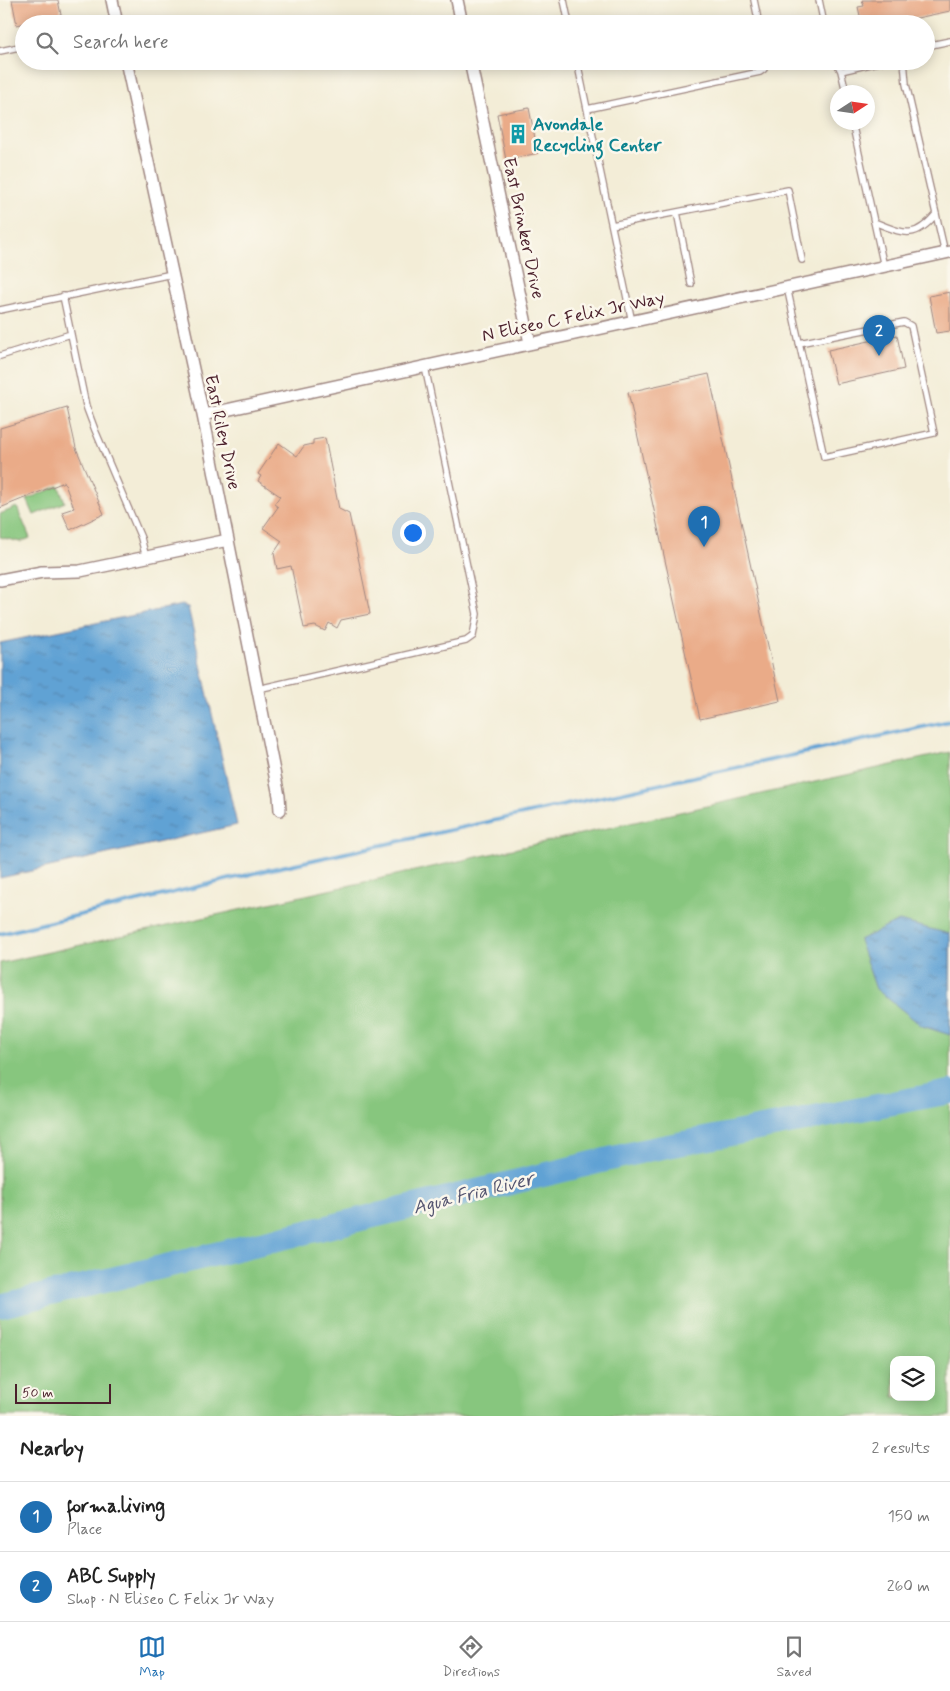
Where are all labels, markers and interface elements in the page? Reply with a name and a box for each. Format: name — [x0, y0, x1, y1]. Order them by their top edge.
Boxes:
search box — [15, 15, 935, 70]
icon: search — [33, 29, 61, 57]
text: Search here — [73, 30, 169, 55]
north arrow — [830, 85, 875, 130]
place label: Avondale Recycling Center — [533, 113, 662, 160]
building icon: Avondale Recycling Center — [507, 123, 529, 145]
street label: East Brinker Drive — [496, 155, 550, 301]
street label: N Eliseo C Felix Jr Way — [480, 286, 667, 348]
pin: 2 — [863, 315, 895, 356]
street label: East Riley Drive — [198, 372, 246, 492]
pin: 1 — [688, 506, 720, 547]
your location — [400, 520, 426, 546]
water label: Agua Fria River — [410, 1166, 539, 1221]
map controls — [890, 1356, 935, 1401]
button: layers — [890, 1356, 935, 1401]
scale bar — [15, 1381, 111, 1404]
text: 50 m — [22, 1384, 53, 1402]
text: Nearby — [20, 1435, 84, 1463]
text: 2 results — [872, 1438, 930, 1459]
text: forma.living — [67, 1494, 165, 1519]
text: 1 — [32, 1506, 40, 1527]
text: 150 m — [888, 1506, 930, 1527]
text: Place — [67, 1519, 102, 1540]
text: ABC Supply — [67, 1564, 155, 1589]
text: 2 — [32, 1576, 40, 1597]
text: 260 m — [887, 1576, 930, 1597]
text: Shop · N Eliseo C Felix Jr Way — [67, 1589, 274, 1610]
tab: Map — [138, 1633, 166, 1681]
tab: Directions — [443, 1633, 500, 1681]
tab: Saved — [776, 1633, 812, 1681]

